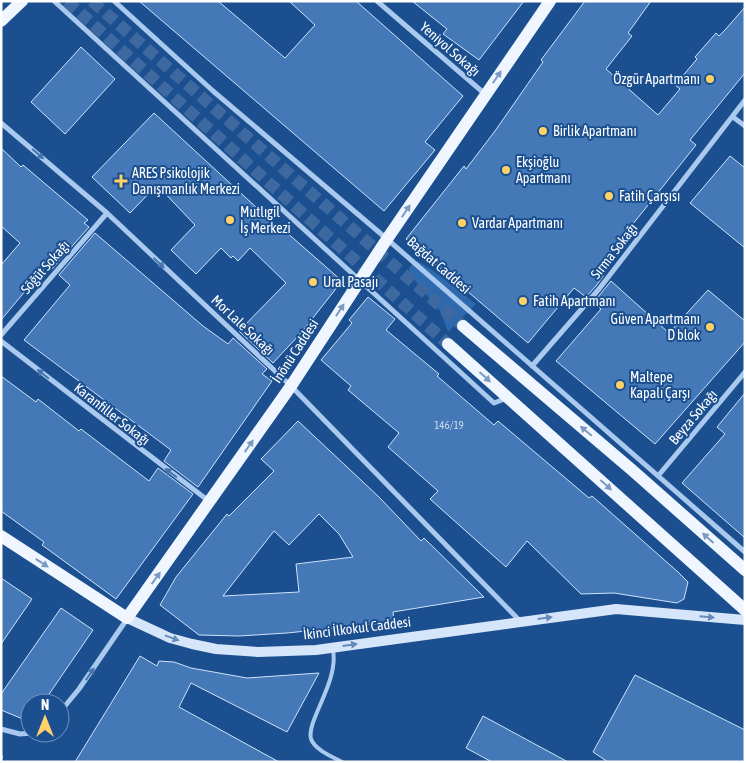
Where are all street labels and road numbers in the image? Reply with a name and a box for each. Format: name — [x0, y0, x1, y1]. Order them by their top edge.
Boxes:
street label: Yeniyol Sokağı — [417, 19, 483, 79]
street label: Sırma Sokağı — [587, 220, 641, 282]
street label: Bağdat Caddesi — [404, 233, 474, 297]
street label: Söğüt Sokağı — [17, 237, 73, 297]
street label: Mor Lale Sokağı — [208, 292, 278, 358]
street label: İnönü Caddesi — [268, 316, 322, 386]
street label: Karanfiller Sokağı — [71, 380, 153, 448]
street label: Beyza Sokağı — [666, 386, 720, 448]
street label: İkinci İlkokul Caddesi — [302, 613, 412, 643]

